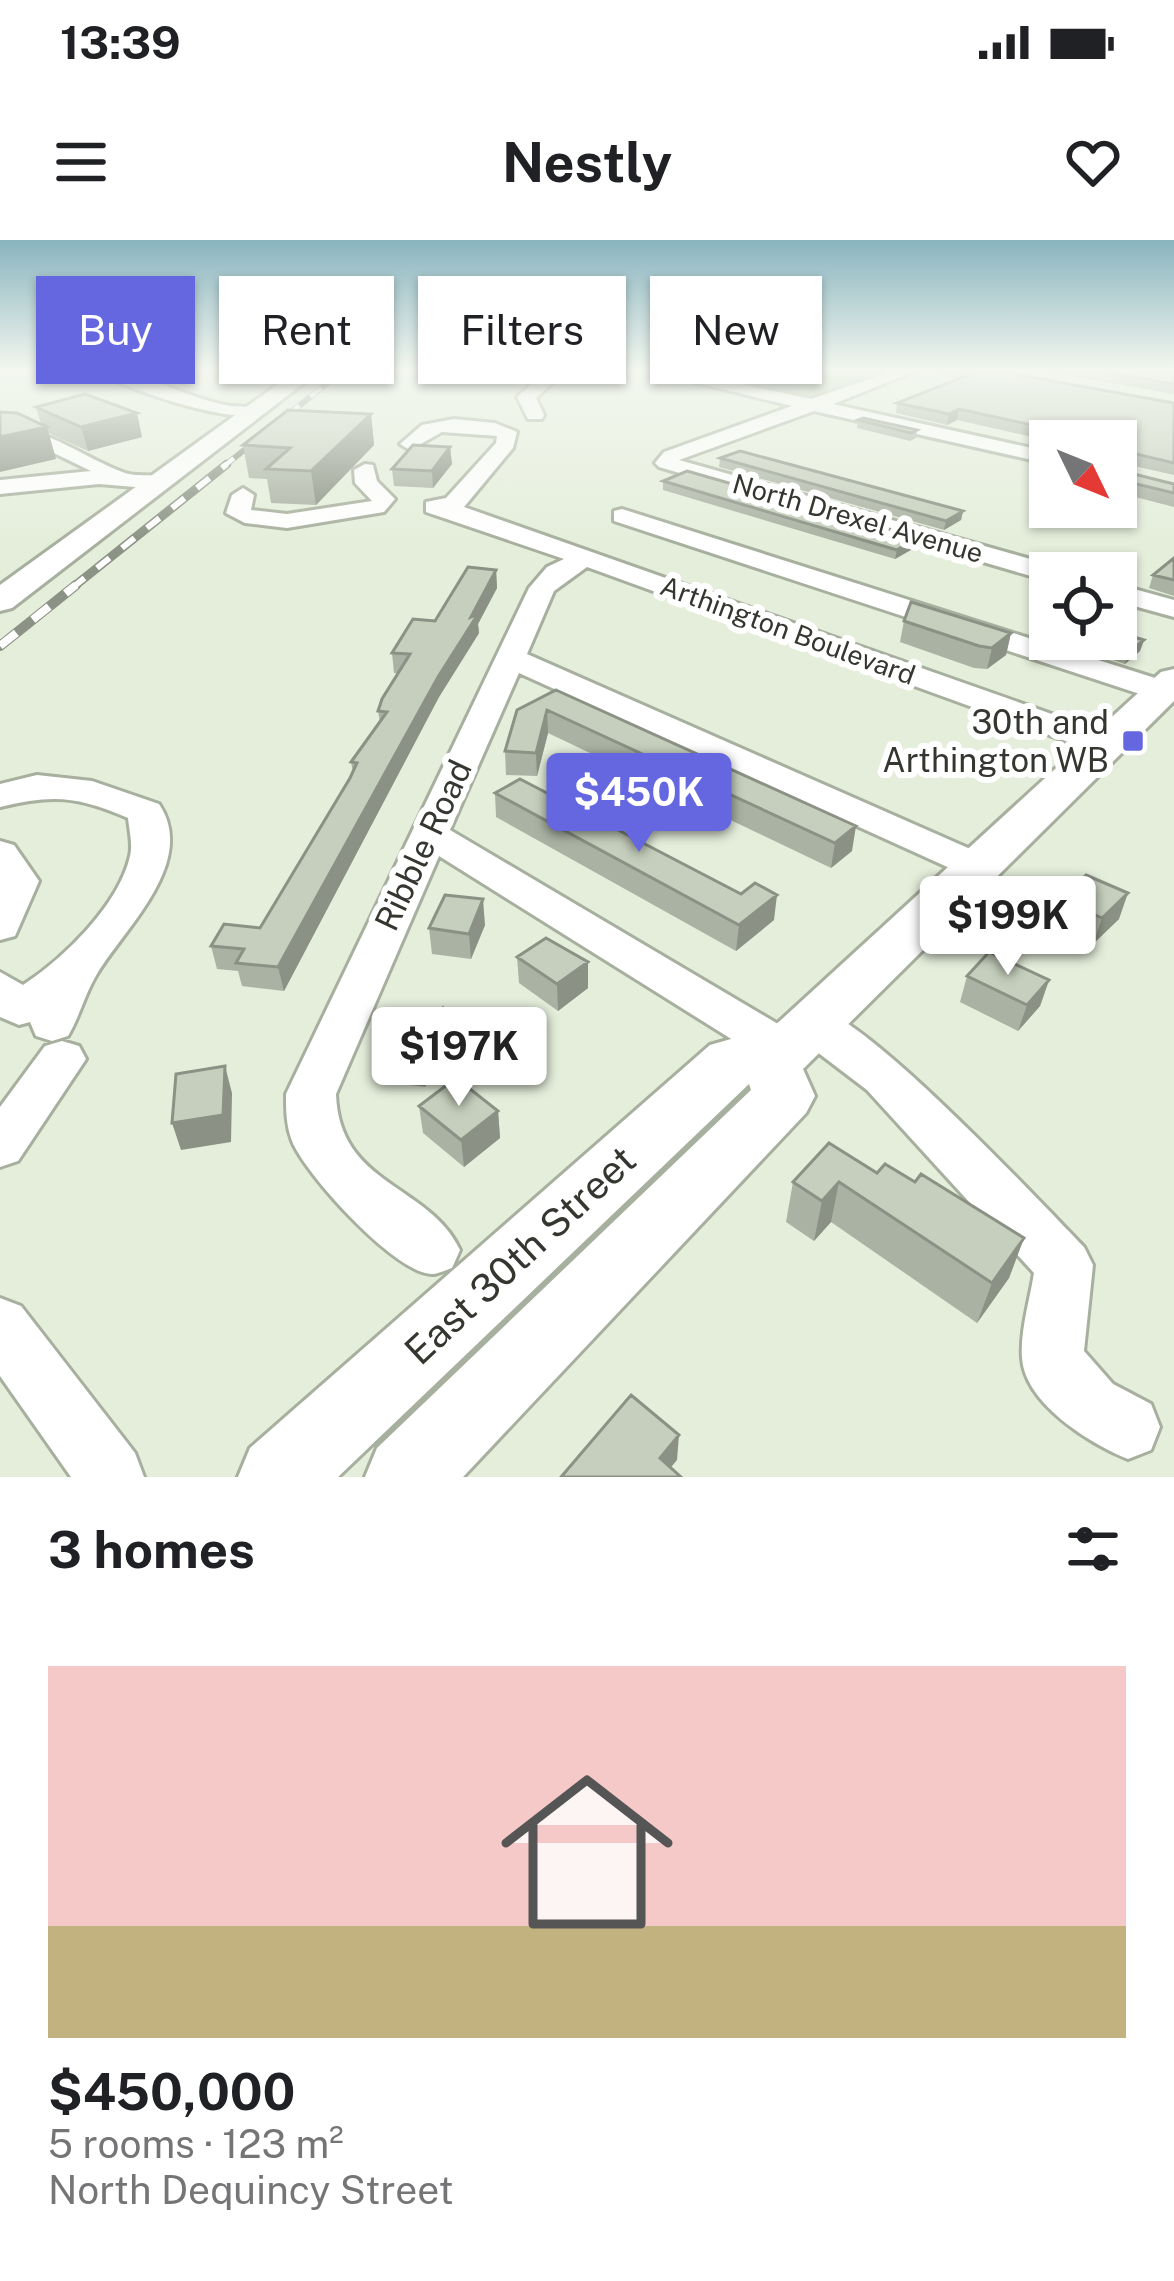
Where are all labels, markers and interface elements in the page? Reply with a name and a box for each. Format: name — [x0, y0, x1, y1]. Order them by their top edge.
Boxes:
text: 13:39 — [60, 16, 181, 69]
icon: menu — [48, 129, 114, 195]
icon: heart — [1060, 129, 1126, 195]
text: Nestly — [502, 131, 672, 194]
chip: Buy — [36, 276, 195, 384]
chip: Rent — [219, 276, 394, 384]
chip: Filters — [418, 276, 626, 384]
chip: New — [650, 276, 822, 384]
north arrow — [1029, 420, 1137, 528]
map controls — [1029, 420, 1137, 660]
street label: North Drexel Avenue — [729, 467, 987, 569]
button: locate — [1029, 552, 1137, 660]
street label: Arthington Boulevard — [656, 569, 920, 691]
place label: 30th and Arthington WB — [882, 703, 1109, 779]
marker: 30th and Arthington WB — [1120, 728, 1146, 754]
pin: $450K — [555, 753, 723, 855]
street label: Ribble Road — [367, 754, 479, 936]
text: $450K — [573, 769, 705, 815]
pin: $199K — [924, 876, 1092, 978]
text: $199K — [947, 892, 1069, 938]
pin: $197K — [375, 1007, 543, 1109]
text: $197K — [399, 1023, 519, 1069]
street label: East 30th Street — [395, 1136, 645, 1374]
icon: filters — [1060, 1516, 1126, 1582]
text: 3 homes — [48, 1520, 255, 1579]
icon: home — [479, 1744, 695, 1960]
text: $450,000 — [48, 2062, 295, 2121]
text: 5 rooms · 123 m² — [48, 2121, 344, 2167]
text: North Dequincy Street — [48, 2167, 454, 2213]

